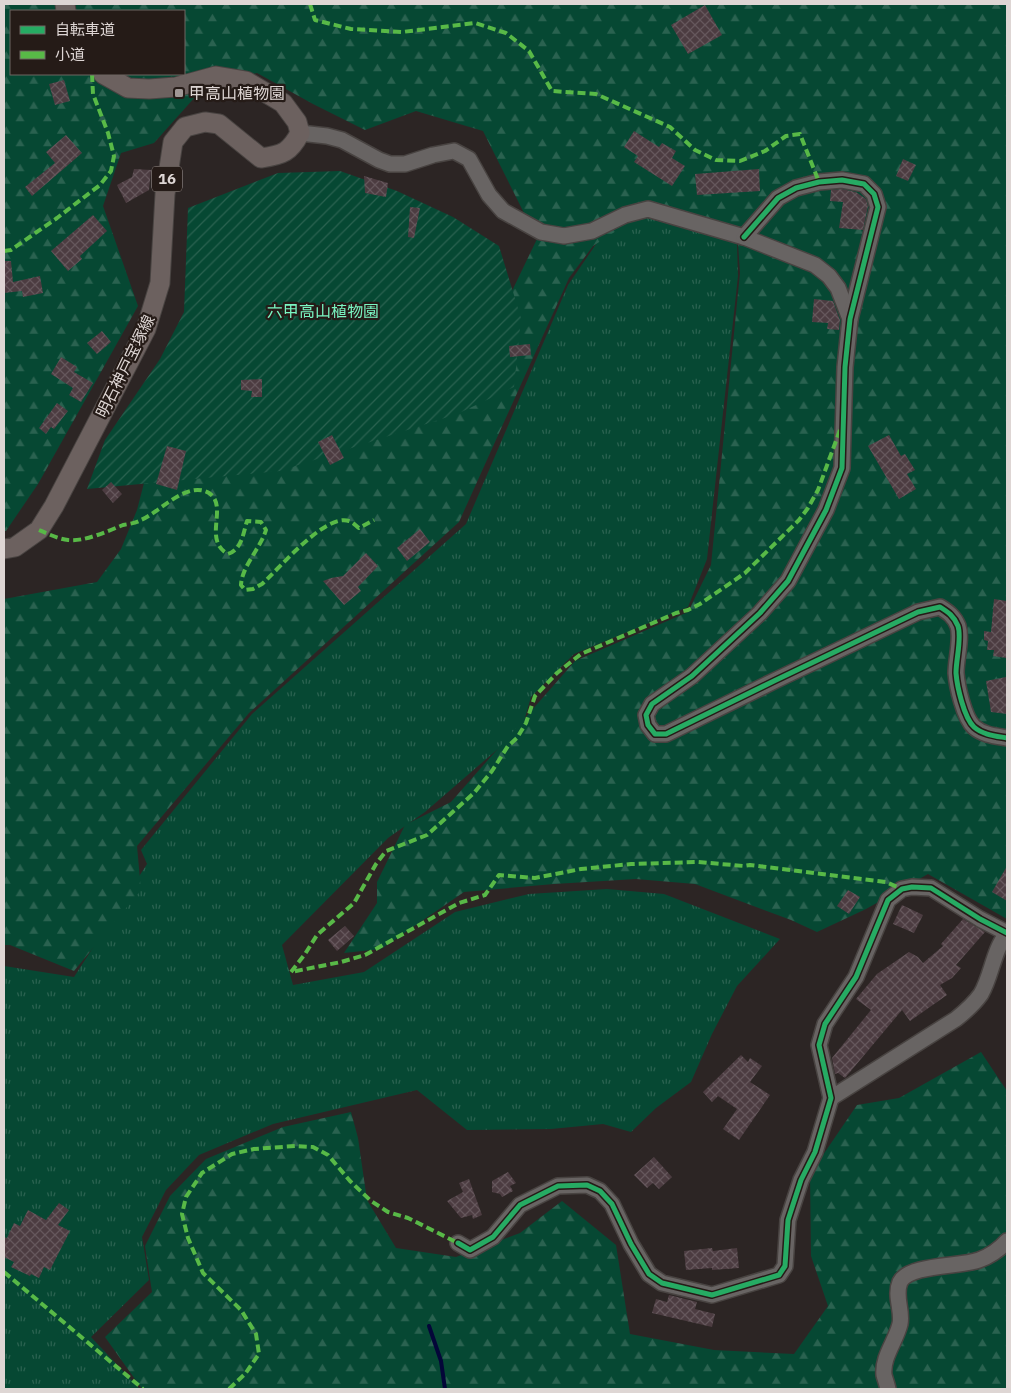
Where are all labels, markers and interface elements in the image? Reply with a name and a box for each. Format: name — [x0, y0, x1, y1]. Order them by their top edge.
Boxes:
legend — [10, 10, 185, 75]
text: 自転車道 — [55, 20, 115, 39]
text: 小道 — [55, 45, 85, 64]
place label: 甲高山植物園 — [189, 83, 285, 103]
marker: 甲高山植物園 — [173, 87, 185, 99]
road number: 16 — [152, 166, 182, 192]
park label: 六甲高山植物園 — [267, 301, 379, 321]
street label: 明石神戸宝塚線 — [91, 311, 159, 421]

